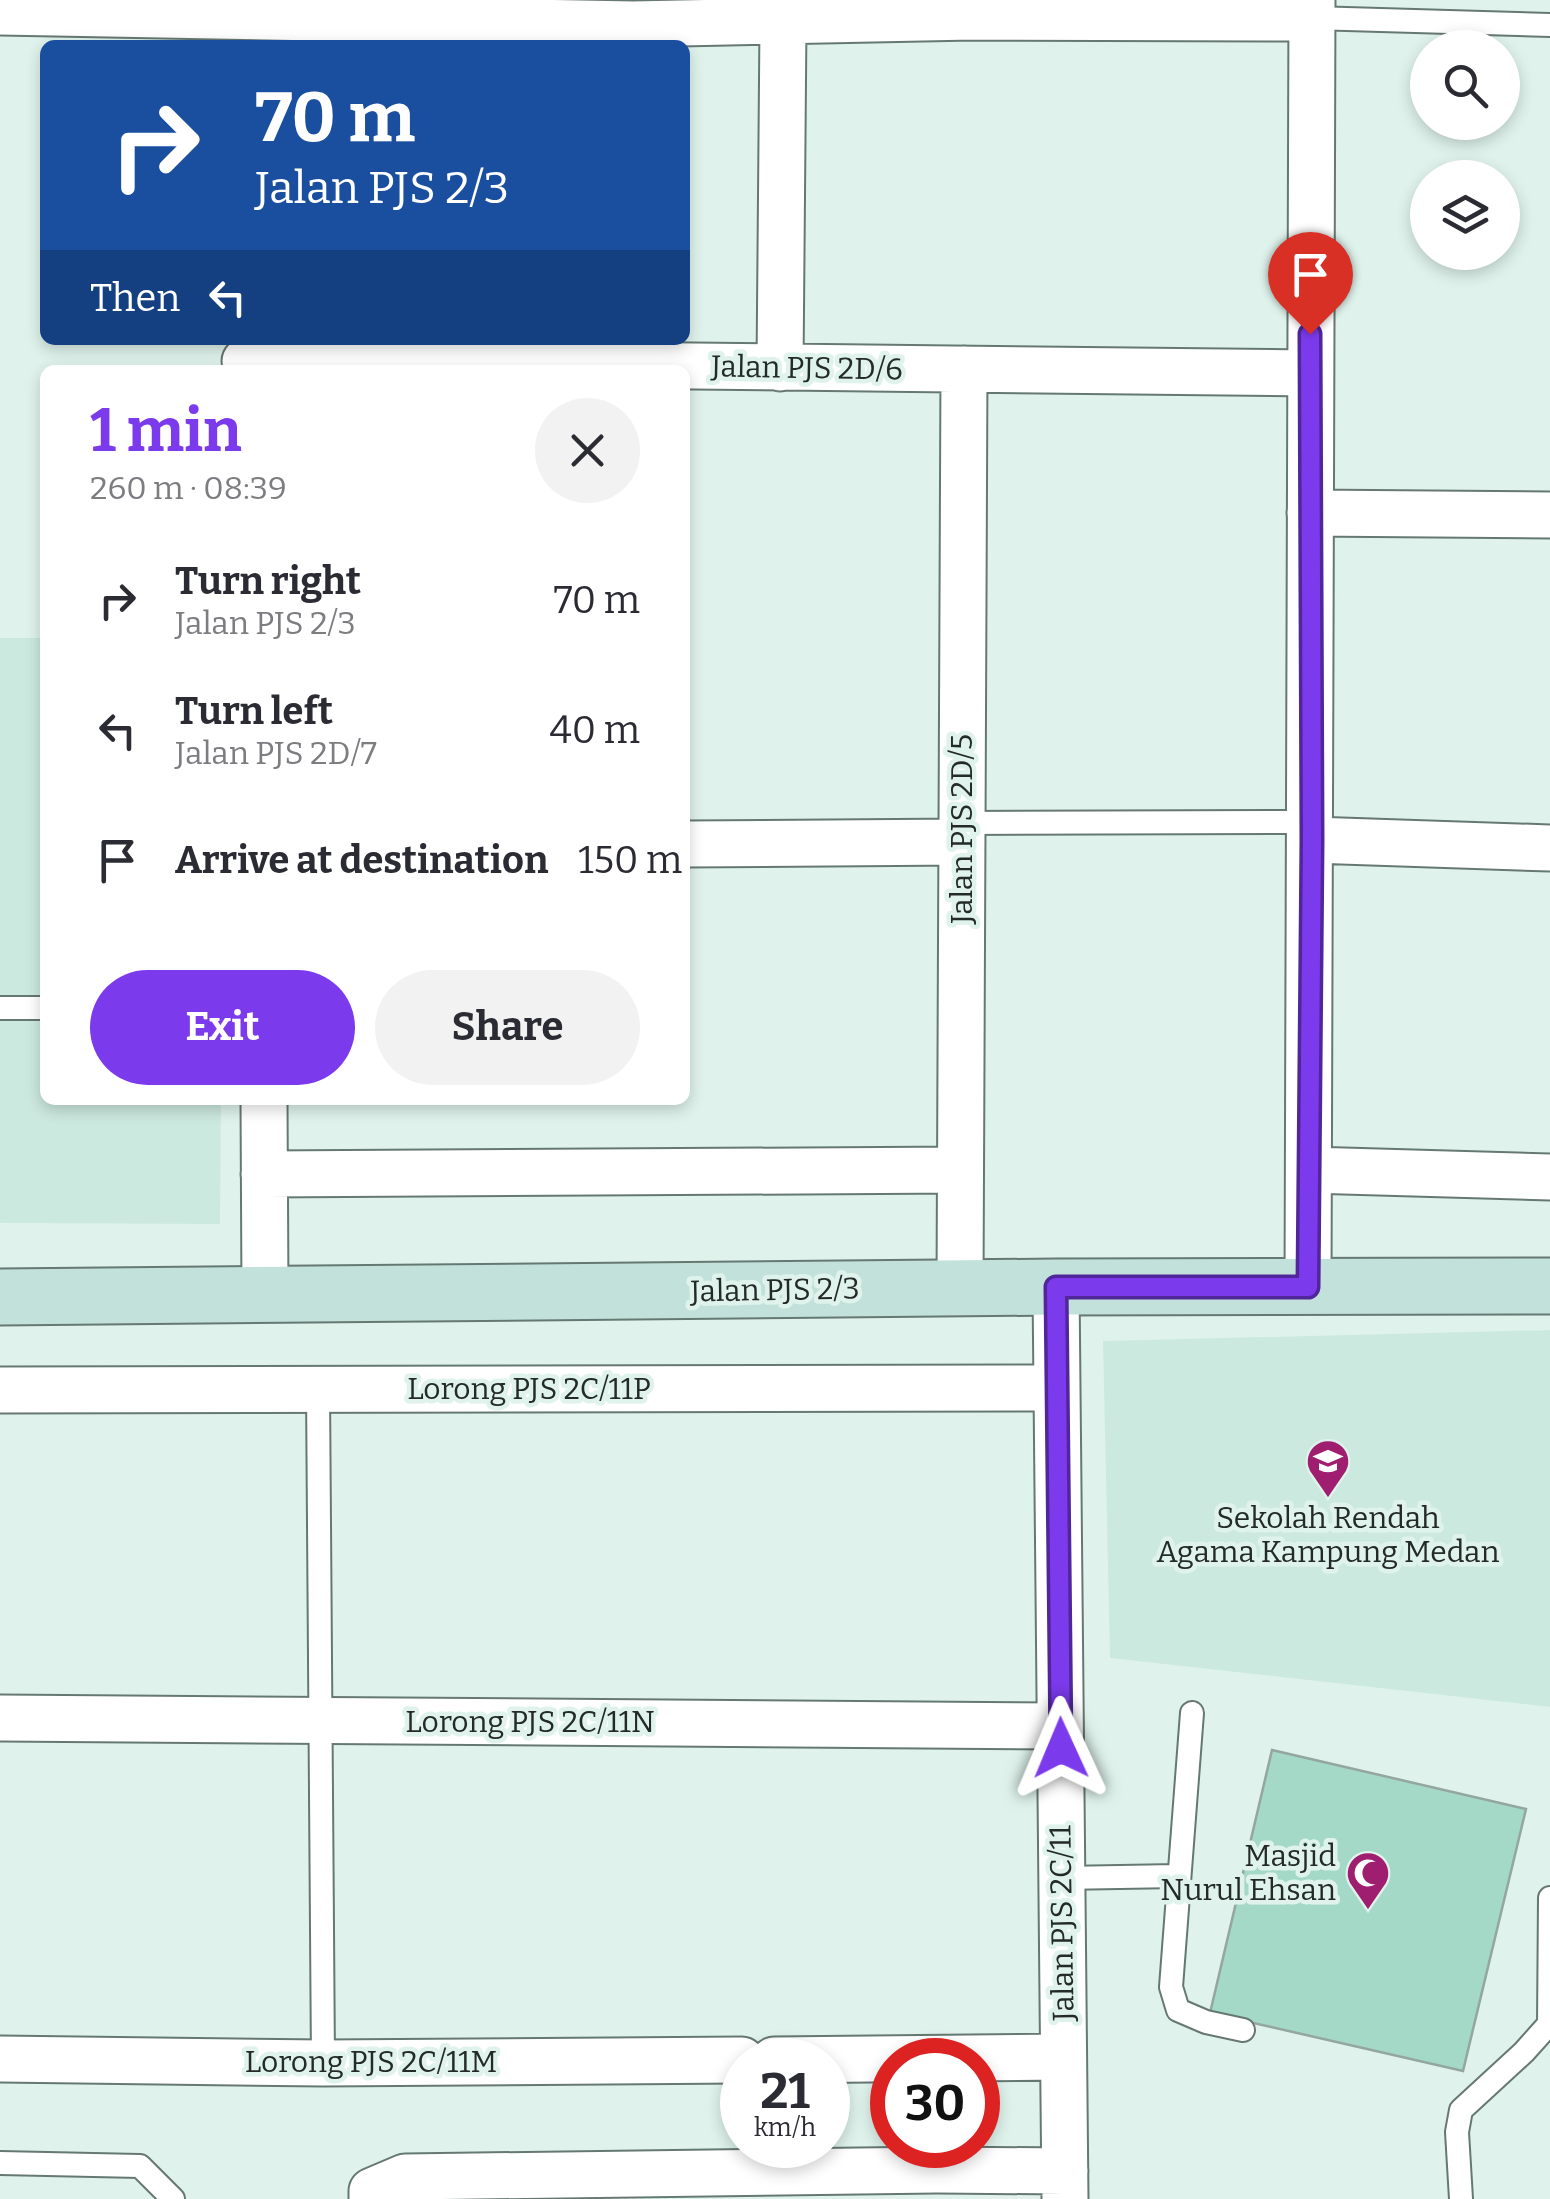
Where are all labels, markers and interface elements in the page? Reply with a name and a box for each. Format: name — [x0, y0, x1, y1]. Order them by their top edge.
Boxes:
map controls — [1410, 30, 1520, 270]
button: search — [1410, 30, 1520, 140]
text: 70 m — [255, 76, 415, 160]
icon: right — [90, 80, 220, 210]
button: layers — [1410, 160, 1520, 270]
text: Jalan PJS 2/3 — [255, 161, 509, 215]
pin — [1268, 232, 1353, 335]
icon: arrive — [1283, 247, 1338, 302]
icon: left — [200, 270, 255, 325]
text: Then — [90, 275, 180, 321]
street label: Jalan PJS 2D/6 — [710, 348, 903, 388]
text: 1 min — [90, 395, 242, 467]
button: close — [535, 398, 640, 503]
text: 260 m · 08:39 — [90, 469, 287, 507]
text: Turn right — [175, 558, 361, 604]
icon: right — [90, 573, 145, 628]
text: 70 m — [553, 577, 640, 623]
text: Jalan PJS 2/3 — [175, 604, 356, 642]
text: Turn left — [175, 688, 333, 734]
icon: left — [90, 703, 145, 758]
text: 40 m — [550, 707, 640, 753]
text: Jalan PJS 2D/7 — [175, 734, 377, 772]
street label: Jalan PJS 2D/5 — [944, 734, 980, 925]
icon: arrive — [90, 833, 145, 888]
text: Arrive at destination — [175, 837, 548, 883]
text: 150 m — [578, 837, 682, 883]
button: Exit — [90, 970, 355, 1085]
button: Share — [375, 970, 640, 1085]
street label: Jalan PJS 2/3 — [689, 1271, 860, 1309]
street label: Lorong PJS 2C/11P — [407, 1371, 651, 1407]
school or university icon: Sekolah Rendah Agama Kampung Medan — [1305, 1438, 1351, 1499]
place label: Sekolah Rendah Agama Kampung Medan — [1157, 1500, 1500, 1570]
position arrow — [1009, 1696, 1113, 1800]
street label: Lorong PJS 2C/11N — [405, 1704, 655, 1740]
street label: Jalan PJS 2C/11 — [1042, 1825, 1082, 2022]
place label: Masjid Nurul Ehsan — [1160, 1838, 1336, 1908]
mosque icon: Masjid Nurul Ehsan — [1345, 1850, 1391, 1911]
speed limit sign: 30 — [870, 2038, 1000, 2168]
street label: Lorong PJS 2C/11M — [245, 2044, 497, 2080]
text: 21 — [760, 2061, 810, 2121]
text: km/h — [754, 2113, 816, 2143]

